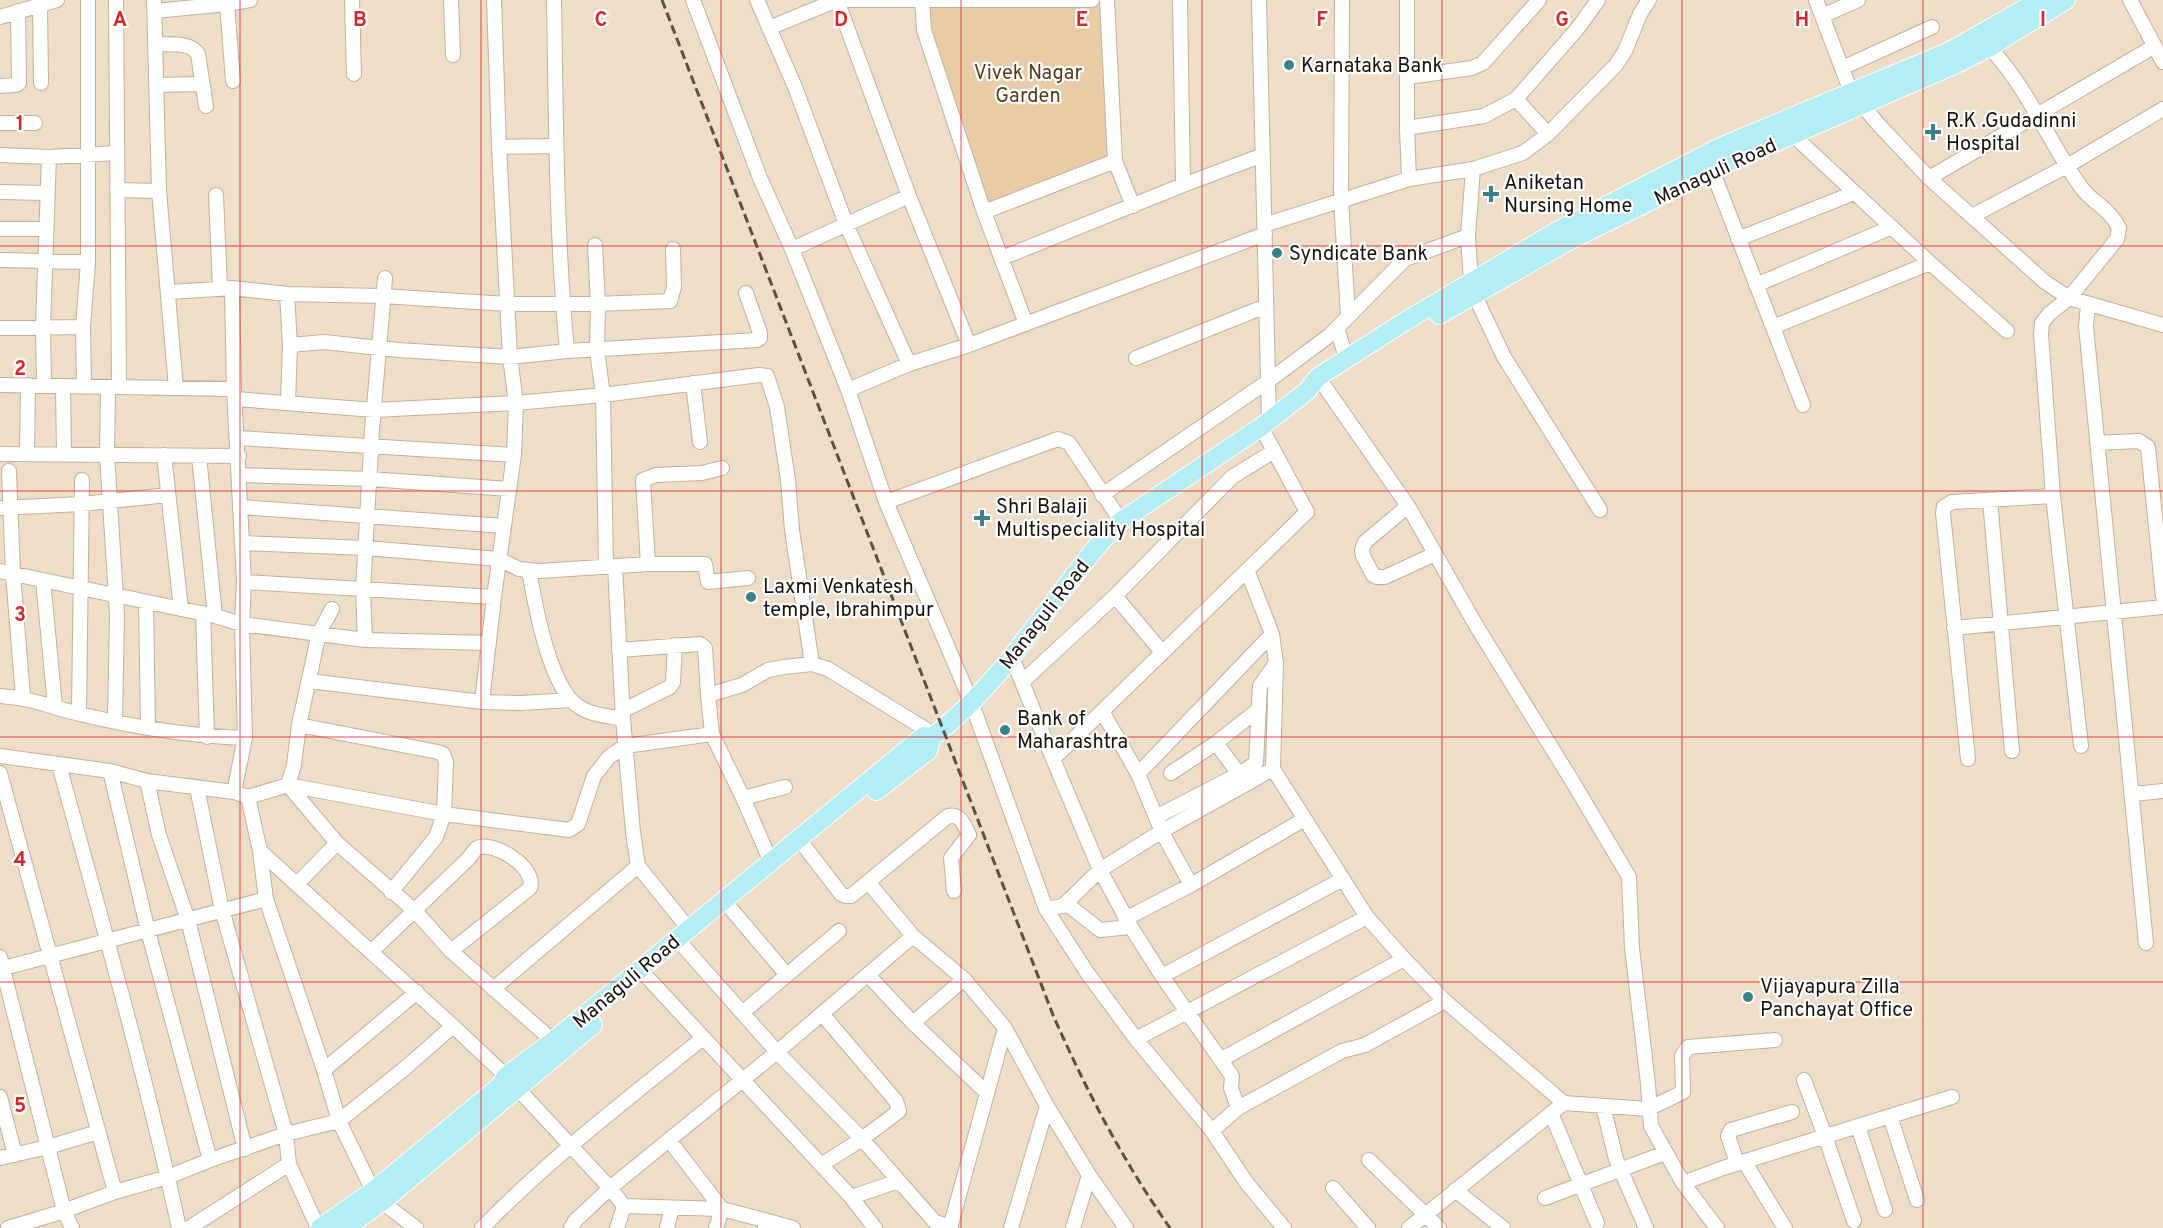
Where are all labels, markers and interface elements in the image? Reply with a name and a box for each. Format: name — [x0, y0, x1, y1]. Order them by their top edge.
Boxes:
text: A — [113, 8, 127, 34]
text: B — [353, 8, 367, 34]
text: C — [595, 8, 607, 34]
text: D — [834, 8, 848, 34]
text: E — [1076, 8, 1088, 34]
text: F — [1316, 8, 1328, 34]
text: G — [1555, 8, 1569, 34]
text: H — [1795, 8, 1809, 34]
text: I — [2040, 8, 2046, 34]
place label: Karnataka Bank — [1301, 54, 1443, 80]
marker: Karnataka Bank — [1282, 58, 1296, 72]
park label: Vivek Nagar Garden — [974, 61, 1083, 110]
place label: R.K .Gudadinni Hospital — [1946, 109, 2076, 158]
text: 1 — [16, 112, 24, 138]
marker: R.K .Gudadinni Hospital — [1924, 123, 1942, 141]
street label: Managuli Road — [1650, 133, 1781, 213]
place label: Aniketan Nursing Home — [1504, 171, 1632, 220]
marker: Aniketan Nursing Home — [1482, 185, 1500, 203]
place label: Syndicate Bank — [1289, 242, 1428, 268]
marker: Syndicate Bank — [1270, 246, 1284, 260]
text: 2 — [14, 357, 26, 383]
place label: Shri Balaji Multispeciality Hospital — [996, 495, 1205, 544]
marker: Shri Balaji Multispeciality Hospital — [973, 509, 991, 527]
street label: Managuli Road — [995, 555, 1097, 675]
place label: Laxmi Venkatesh temple, Ibrahimpur — [763, 575, 934, 624]
marker: Laxmi Venkatesh temple, Ibrahimpur — [744, 590, 758, 604]
text: 3 — [14, 603, 26, 629]
place label: Bank of Maharashtra — [1017, 707, 1128, 756]
marker: Bank of Maharashtra — [998, 723, 1012, 737]
text: 4 — [14, 848, 26, 874]
street label: Managuli Road — [568, 930, 686, 1035]
place label: Vijayapura Zilla Panchayat Office — [1760, 975, 1913, 1024]
marker: Vijayapura Zilla Panchayat Office — [1741, 990, 1755, 1004]
text: 5 — [14, 1094, 26, 1120]

